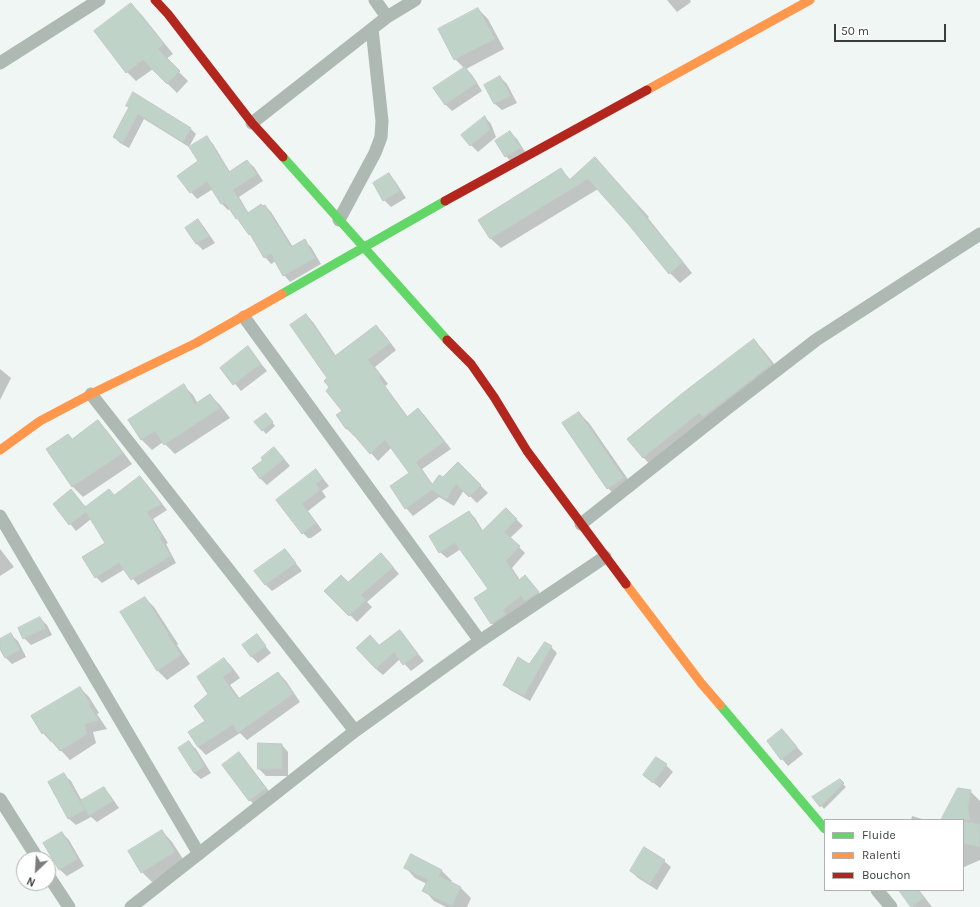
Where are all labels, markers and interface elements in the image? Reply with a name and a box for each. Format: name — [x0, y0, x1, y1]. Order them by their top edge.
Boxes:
scale bar — [836, 16, 948, 42]
text: 50 m — [841, 24, 869, 38]
legend — [824, 819, 964, 891]
text: Fluide — [862, 828, 896, 842]
text: Ralenti — [862, 848, 901, 862]
north arrow — [16, 851, 56, 891]
text: Bouchon — [862, 868, 911, 882]
text: N — [25, 874, 37, 889]

